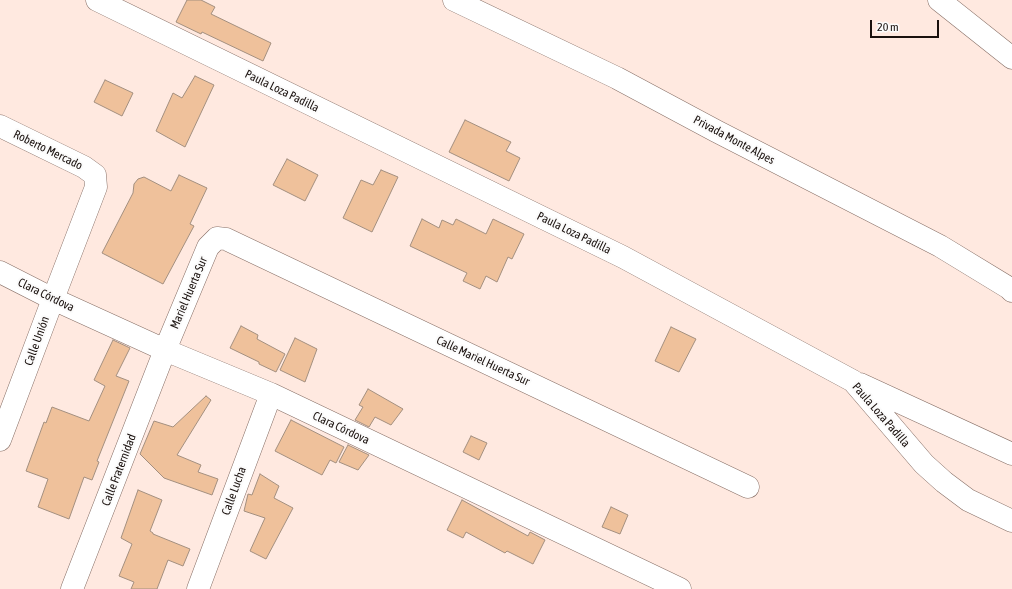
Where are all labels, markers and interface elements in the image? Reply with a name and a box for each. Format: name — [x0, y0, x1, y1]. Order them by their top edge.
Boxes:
scale bar — [872, 12, 941, 38]
text: 20 m — [877, 20, 899, 34]
street label: Paula Loza Padilla — [243, 67, 321, 115]
street label: Privada Monte Alpes — [691, 113, 777, 167]
street label: Roberto Mercado — [11, 127, 85, 173]
street label: Paula Loza Padilla — [535, 209, 613, 257]
street label: Mariel Huerta Sur — [167, 255, 211, 331]
street label: Clara Córdova — [15, 275, 77, 315]
street label: Calle Unión — [21, 314, 53, 368]
street label: Calle Mariel Huerta Sur — [434, 333, 532, 389]
street label: Paula Loza Padilla — [849, 380, 913, 450]
street label: Clara Córdova — [310, 409, 372, 447]
street label: Calle Fraternidad — [99, 432, 139, 508]
street label: Calle Lucha — [219, 465, 249, 517]

